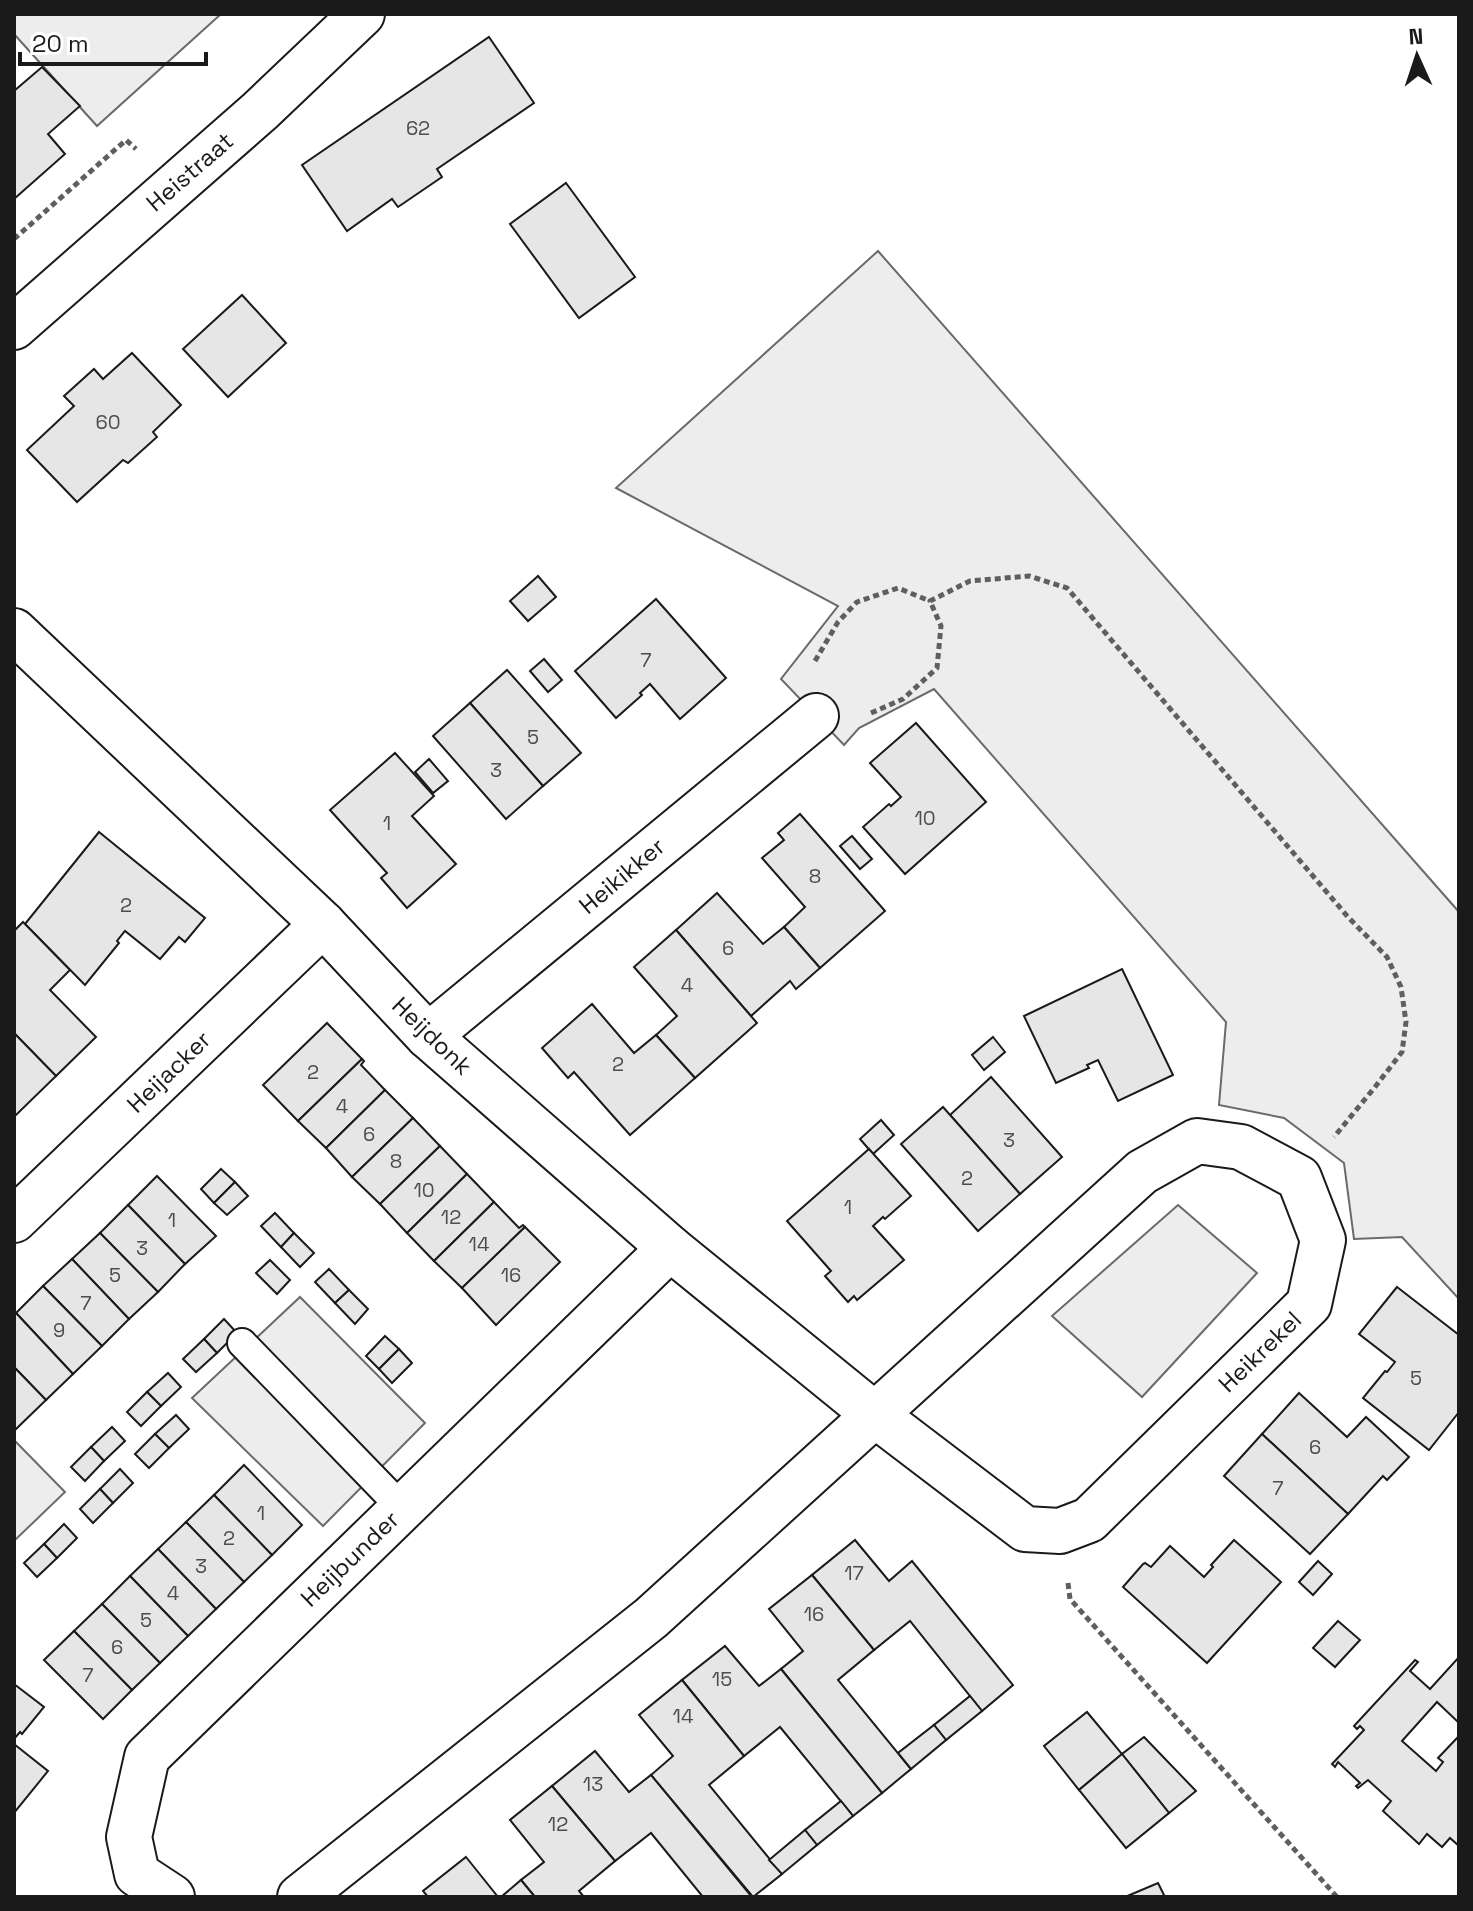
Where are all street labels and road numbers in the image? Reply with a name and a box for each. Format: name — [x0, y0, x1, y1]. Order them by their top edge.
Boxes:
street label: Heistraat — [140, 125, 240, 218]
street label: Heikikker — [572, 831, 671, 921]
street label: Heijdonk — [386, 990, 479, 1081]
street label: Heijacker — [120, 1024, 217, 1119]
street label: Heikrekel — [1212, 1304, 1308, 1399]
street label: Heijbunder — [294, 1504, 405, 1613]

